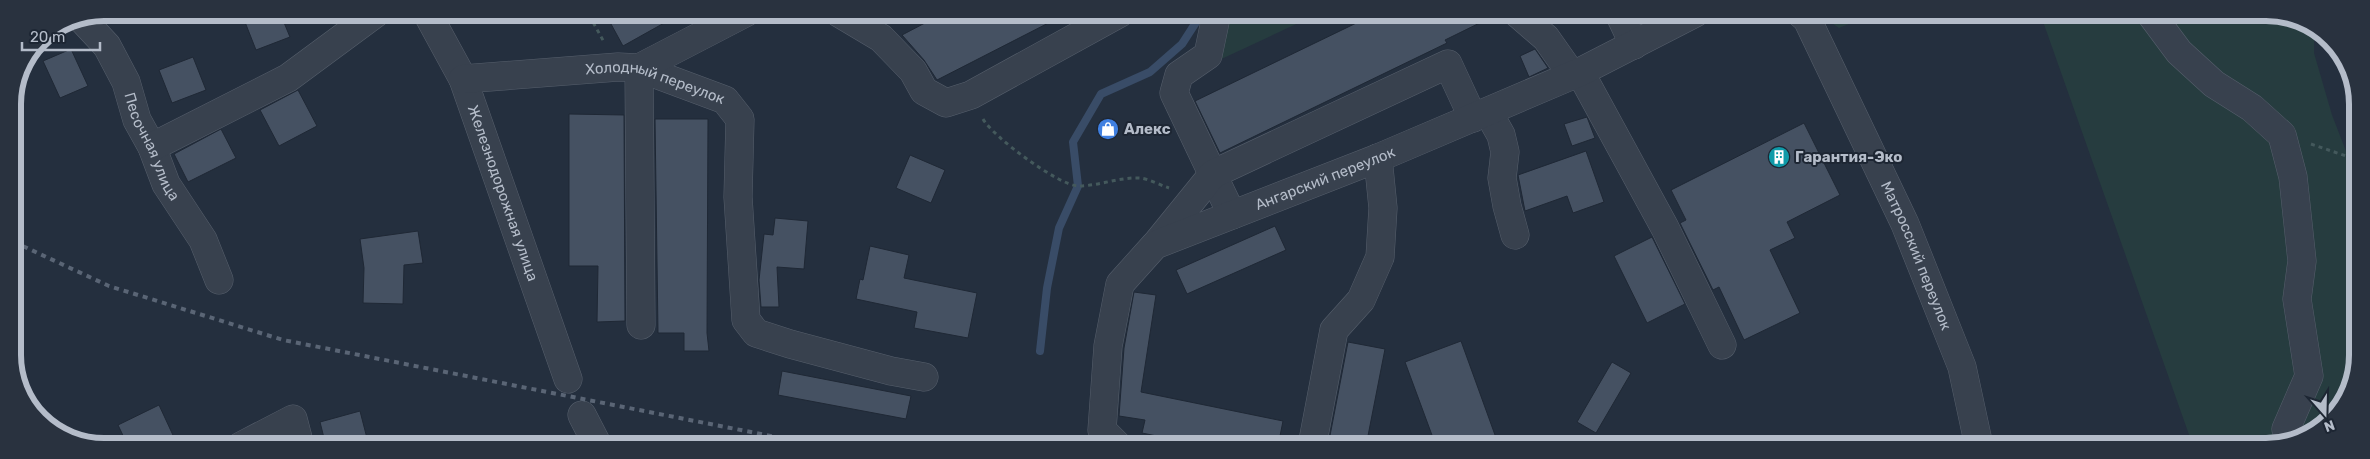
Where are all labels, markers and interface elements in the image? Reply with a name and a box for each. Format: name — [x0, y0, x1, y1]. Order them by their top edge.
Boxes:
scale bar — [22, 20, 100, 52]
text: 20 m — [30, 28, 65, 46]
street label: Холодный переулок — [585, 58, 727, 108]
street label: Песочная улица — [120, 90, 183, 204]
street label: Железнодорожная улица — [464, 103, 542, 284]
shop icon: Алекс — [1096, 117, 1120, 141]
place label: Алекс — [1124, 120, 1171, 138]
street label: Ангарский переулок — [1253, 143, 1398, 214]
building icon: Гарантия-Эко — [1767, 145, 1791, 169]
place label: Гарантия-Эко — [1795, 148, 1903, 166]
street label: Матросский переулок — [1877, 178, 1955, 333]
north arrow — [2300, 389, 2350, 439]
text: N — [2322, 416, 2337, 435]

